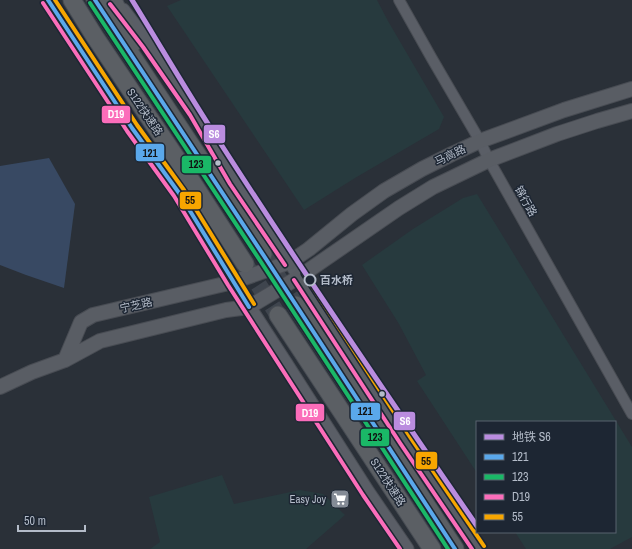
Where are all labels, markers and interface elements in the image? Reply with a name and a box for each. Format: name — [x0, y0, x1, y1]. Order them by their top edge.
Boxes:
street label: S122快速路 — [124, 86, 166, 138]
line badge: D19 — [101, 105, 131, 124]
text: D19 — [108, 107, 124, 121]
line badge: S6 — [203, 124, 226, 144]
text: S6 — [208, 127, 220, 141]
street label: 马高路 — [432, 141, 468, 169]
line badge: 121 — [135, 143, 165, 162]
text: 121 — [142, 146, 158, 160]
line badge: 123 — [181, 155, 212, 174]
text: 123 — [188, 157, 204, 171]
unlabelled marker — [213, 158, 223, 168]
street label: 锦行路 — [512, 183, 540, 219]
line badge: 55 — [179, 191, 202, 210]
text: 55 — [185, 193, 195, 207]
marker: 百水桥 — [303, 273, 317, 287]
place label: 百水桥 — [320, 273, 353, 287]
street label: 宁芝路 — [118, 294, 154, 316]
unlabelled marker — [377, 389, 387, 399]
line badge: 121 — [350, 402, 381, 421]
line badge: D19 — [295, 403, 325, 422]
text: 121 — [357, 404, 373, 418]
text: D19 — [302, 406, 318, 420]
line badge: S6 — [393, 411, 416, 431]
text: S6 — [399, 414, 411, 428]
legend — [476, 421, 616, 533]
line badge: 123 — [360, 428, 390, 447]
text: 地铁 S6 — [512, 429, 551, 445]
text: 123 — [367, 430, 383, 444]
text: 121 — [512, 449, 529, 465]
line badge: 55 — [415, 451, 438, 470]
text: 55 — [421, 454, 431, 468]
street label: S122快速路 — [367, 456, 409, 508]
text: 123 — [512, 469, 528, 485]
supermarket icon: Easy Joy — [329, 488, 351, 510]
text: D19 — [512, 489, 530, 505]
place label: Easy Joy — [289, 492, 326, 506]
scale bar — [18, 507, 85, 533]
text: 55 — [512, 509, 523, 525]
text: 50 m — [24, 513, 46, 529]

